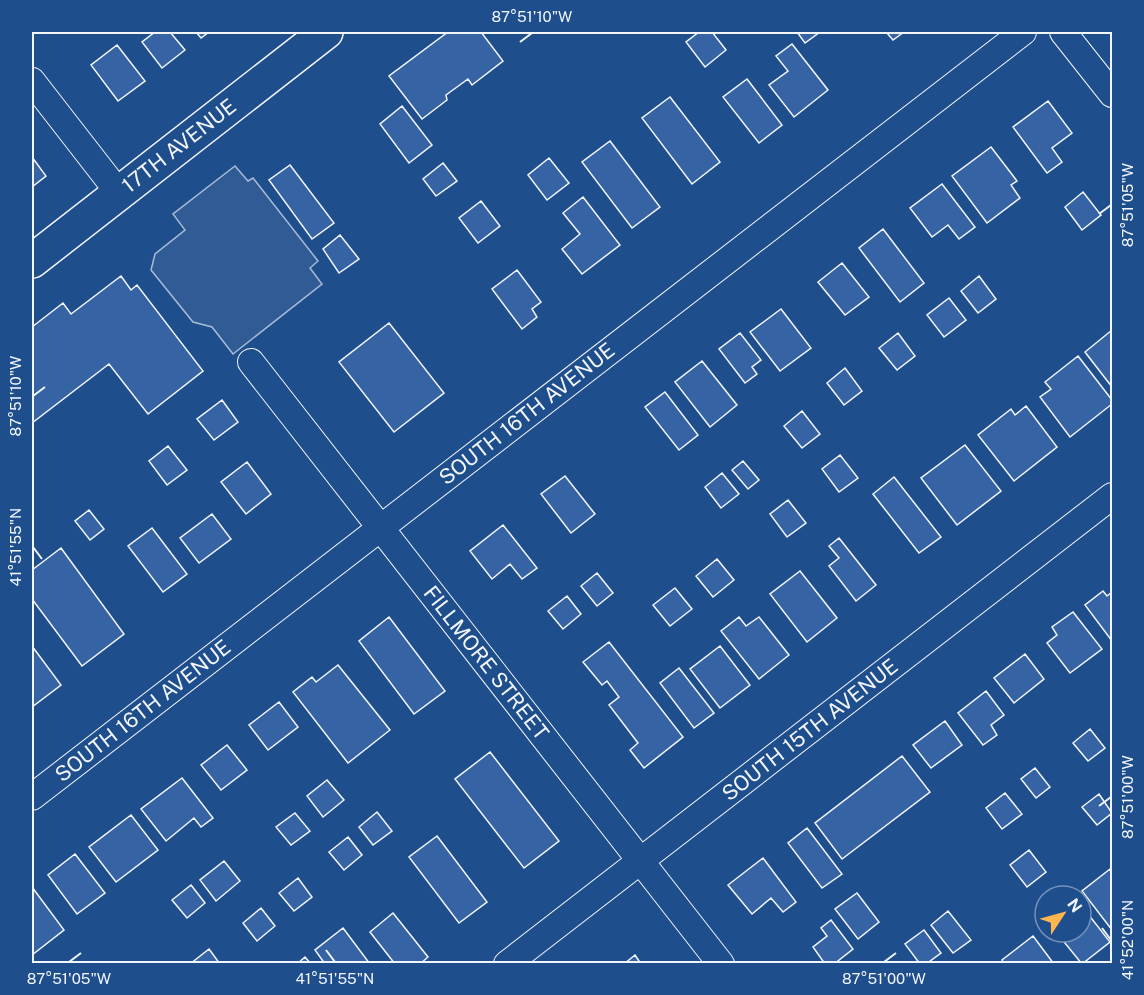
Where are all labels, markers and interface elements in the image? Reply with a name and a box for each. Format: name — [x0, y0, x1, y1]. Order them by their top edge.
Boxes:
text: 87°51'10"W — [492, 8, 572, 25]
street label: 17TH AVENUE — [117, 93, 241, 198]
text: 87°51'05"W — [1119, 163, 1136, 247]
street label: SOUTH 16TH AVENUE — [434, 337, 619, 490]
text: 87°51'10"W — [7, 356, 24, 436]
text: 41°51'55"N — [7, 508, 24, 586]
street label: FILLMORE STREET — [419, 581, 554, 745]
street label: SOUTH 16TH AVENUE — [50, 634, 235, 787]
street label: SOUTH 15TH AVENUE — [717, 653, 903, 806]
text: 87°51'00"W — [1119, 755, 1136, 839]
north arrow — [1033, 884, 1093, 944]
text: N — [1063, 895, 1086, 916]
text: 41°52'00"N — [1119, 900, 1136, 980]
text: 87°51'05"W — [27, 970, 111, 987]
text: 41°51'55"N — [296, 970, 374, 987]
text: 87°51'00"W — [842, 970, 926, 987]

